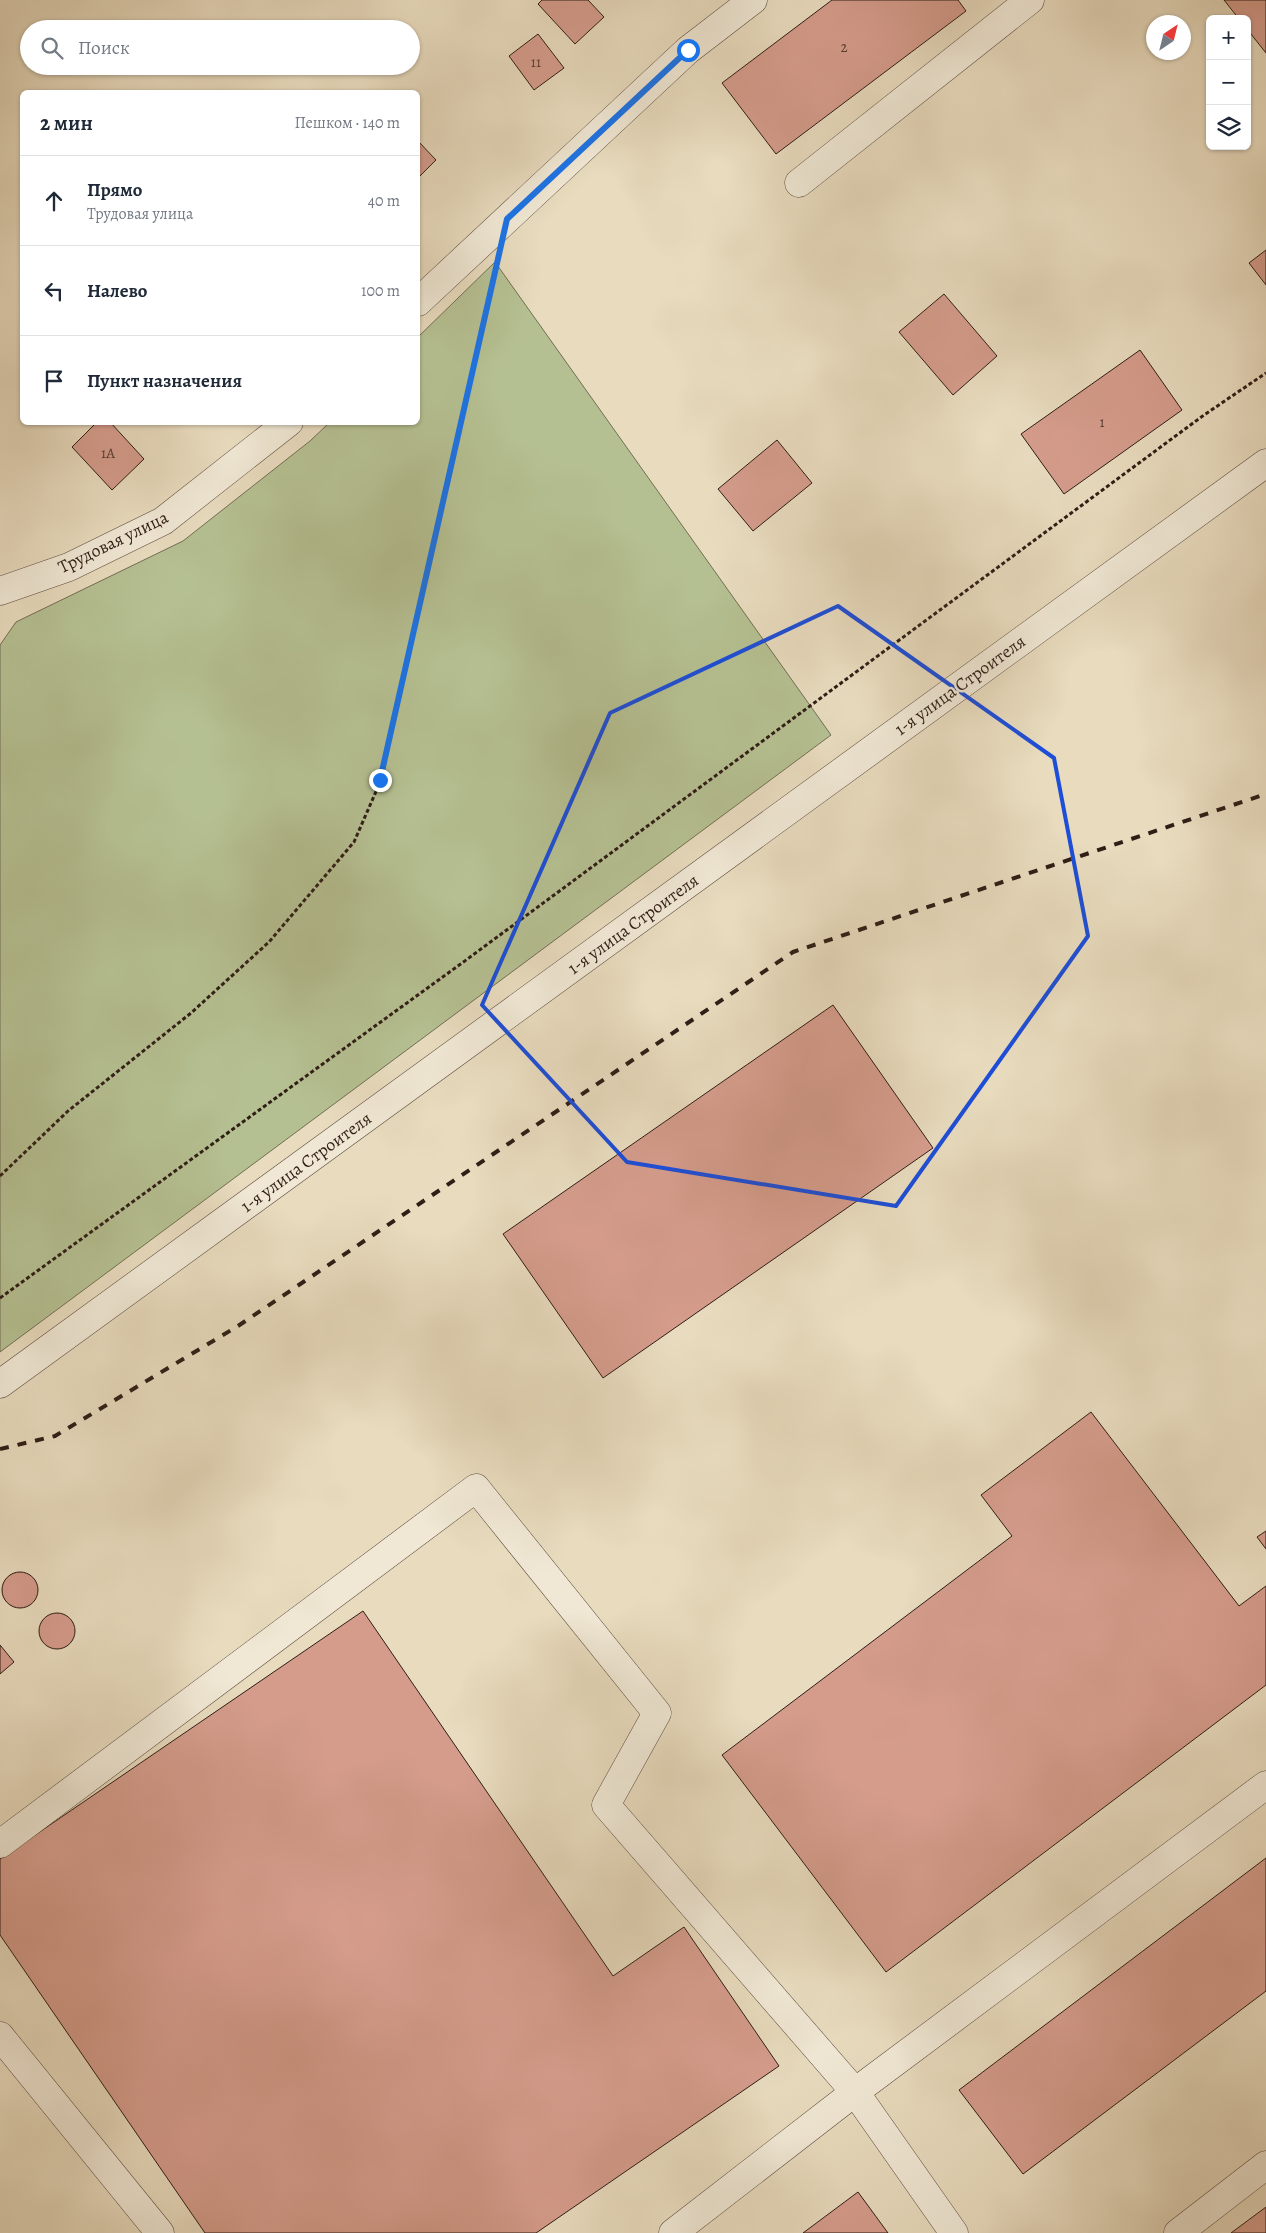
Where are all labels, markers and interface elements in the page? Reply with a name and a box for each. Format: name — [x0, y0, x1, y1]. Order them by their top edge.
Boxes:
north arrow — [1146, 15, 1191, 60]
map controls — [1206, 15, 1251, 150]
button: + — [1206, 15, 1251, 60]
search box — [20, 20, 420, 75]
icon: search — [38, 34, 66, 62]
text: Поиск — [78, 35, 130, 61]
house number: 2 — [840, 37, 848, 57]
route start — [677, 39, 700, 62]
house number: 11 — [531, 52, 541, 72]
button: − — [1206, 60, 1251, 105]
button: layers — [1206, 105, 1251, 150]
text: 2 мин — [40, 109, 93, 137]
text: Пешком · 140 m — [295, 112, 400, 134]
text: Прямо — [87, 177, 142, 203]
icon: ahead — [40, 187, 68, 215]
text: 40 m — [368, 190, 400, 212]
text: Трудовая улица — [87, 203, 193, 225]
icon: left — [40, 277, 68, 305]
text: Налево — [87, 278, 147, 304]
text: 100 m — [361, 280, 400, 302]
icon: arrive — [40, 367, 68, 395]
text: Пункт назначения — [87, 368, 242, 394]
house number: 1 — [1099, 412, 1105, 432]
house number: 1А — [101, 443, 115, 463]
street label: Трудовая улица — [54, 505, 173, 579]
street label: 1-я улица Строителя — [890, 629, 1030, 741]
route end — [369, 769, 392, 792]
street label: 1-я улица Строителя — [563, 868, 703, 980]
street label: 1-я улица Строителя — [236, 1106, 376, 1218]

